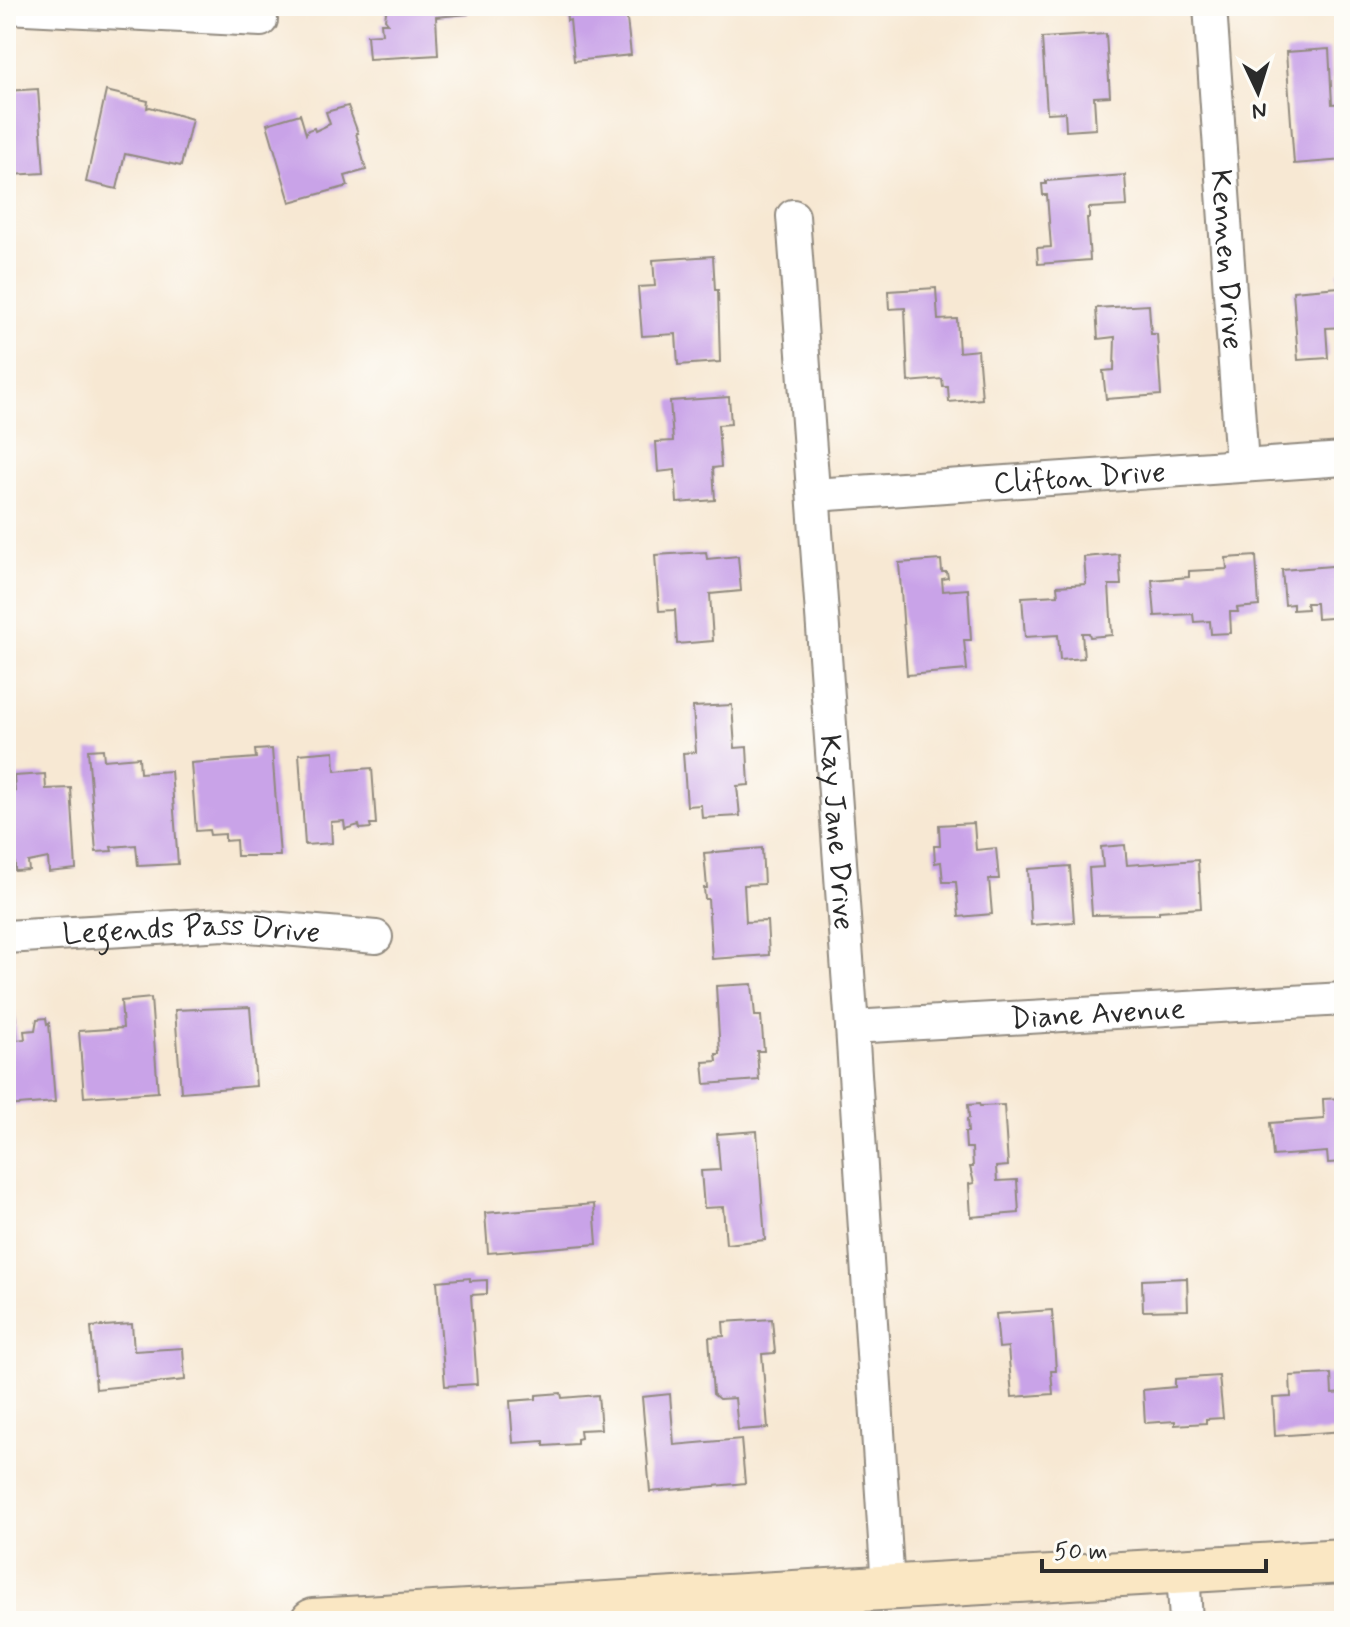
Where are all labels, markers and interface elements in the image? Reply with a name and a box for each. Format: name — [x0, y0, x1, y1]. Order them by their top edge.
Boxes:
north arrow — [1218, 52, 1298, 132]
text: N — [1251, 95, 1268, 124]
street label: Kennen Drive — [1200, 168, 1252, 351]
street label: Clifton Drive — [992, 453, 1167, 504]
street label: Kay Jane Drive — [810, 733, 863, 932]
street label: Legends Pass Drive — [62, 906, 322, 956]
street label: Diane Avenue — [1009, 990, 1186, 1039]
scale bar — [1042, 1523, 1266, 1573]
text: 50 m — [1054, 1537, 1108, 1568]

